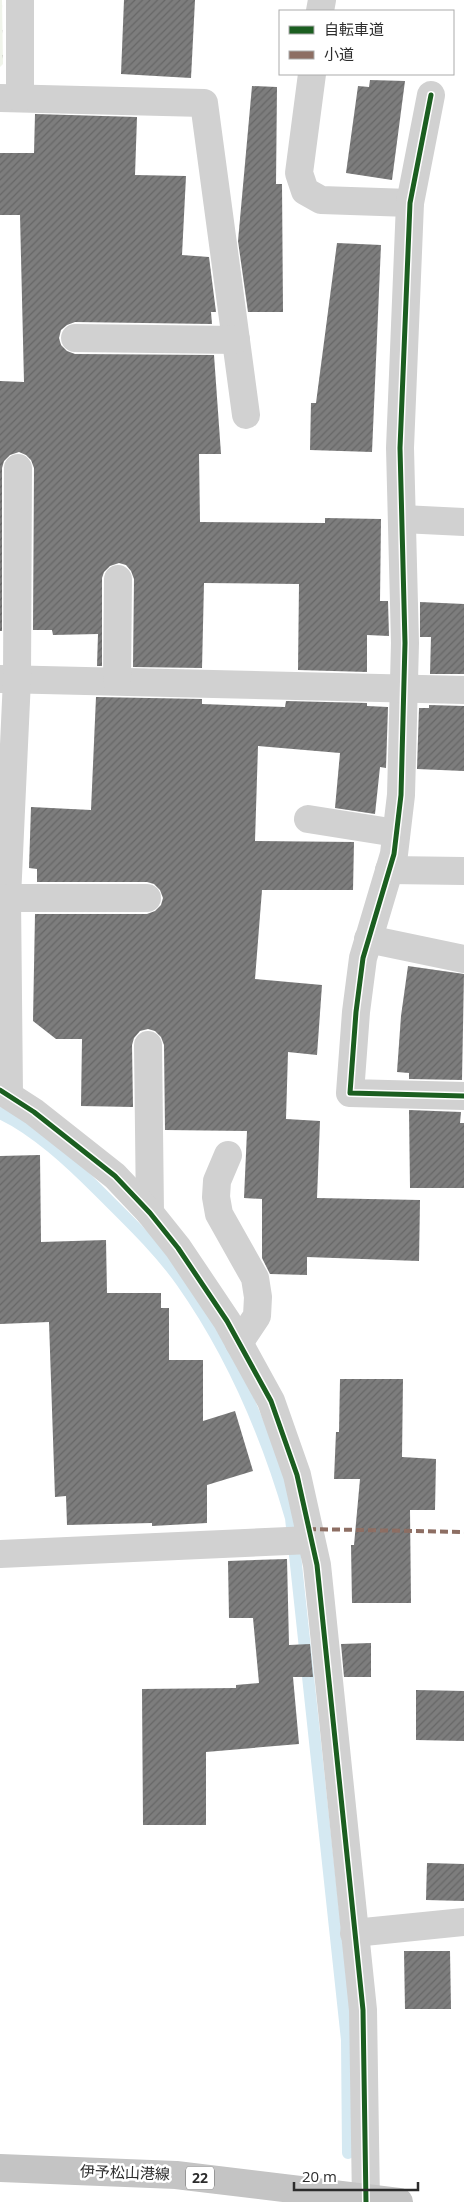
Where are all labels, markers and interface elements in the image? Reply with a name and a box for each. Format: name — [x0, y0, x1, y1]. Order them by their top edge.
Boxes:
legend — [279, 10, 454, 75]
text: 自転車道 — [324, 19, 384, 39]
text: 小道 — [324, 44, 354, 64]
street label: 伊予松山港線 — [80, 2160, 170, 2184]
scale bar — [294, 2160, 418, 2192]
road number: 22 — [186, 2166, 214, 2190]
text: 20 m — [302, 2166, 337, 2186]

